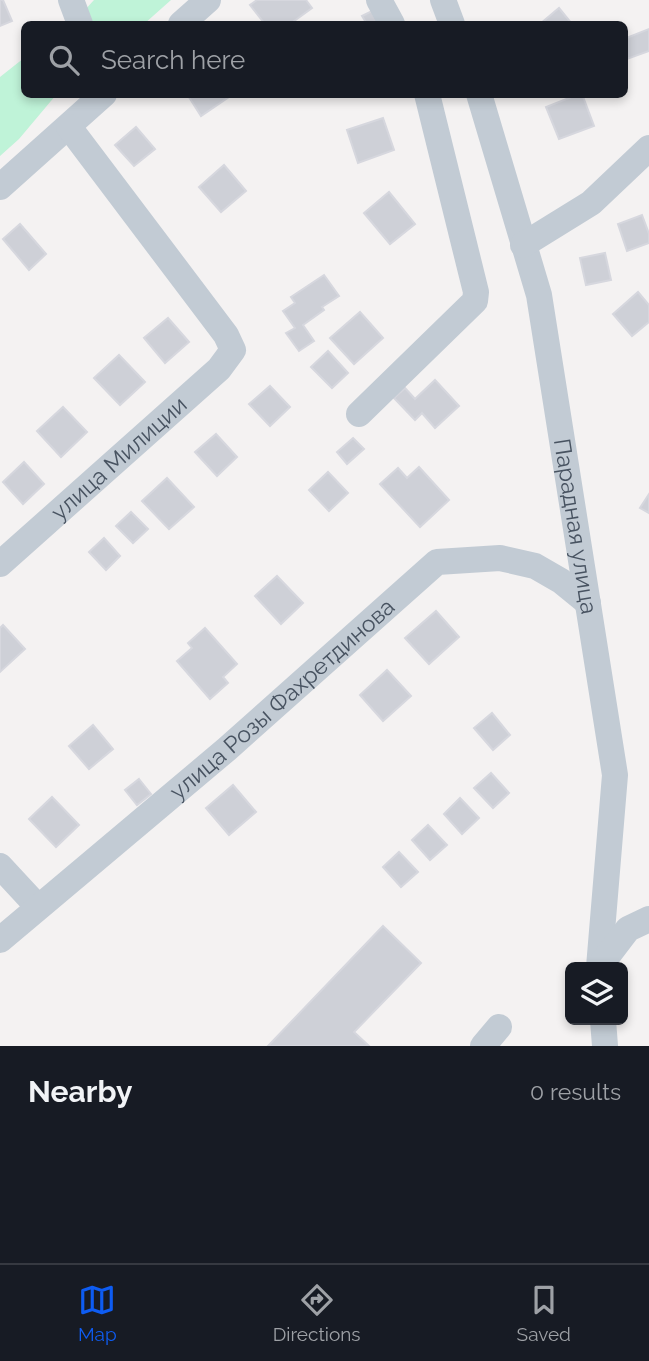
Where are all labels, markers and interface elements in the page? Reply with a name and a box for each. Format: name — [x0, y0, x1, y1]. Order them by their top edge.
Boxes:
search box — [21, 21, 628, 98]
icon: search — [45, 41, 83, 79]
text: Search here — [101, 45, 245, 75]
street label: улица Милиции — [45, 391, 192, 525]
street label: Парадная улица — [549, 437, 603, 616]
street label: улица Розы Фахретдинова — [164, 593, 400, 805]
map controls — [565, 962, 628, 1025]
button: layers — [565, 962, 628, 1025]
text: Nearby — [28, 1074, 132, 1109]
text: 0 results — [530, 1078, 621, 1105]
tab: Map — [78, 1281, 117, 1345]
tab: Directions — [273, 1281, 361, 1345]
tab: Saved — [517, 1281, 571, 1345]

